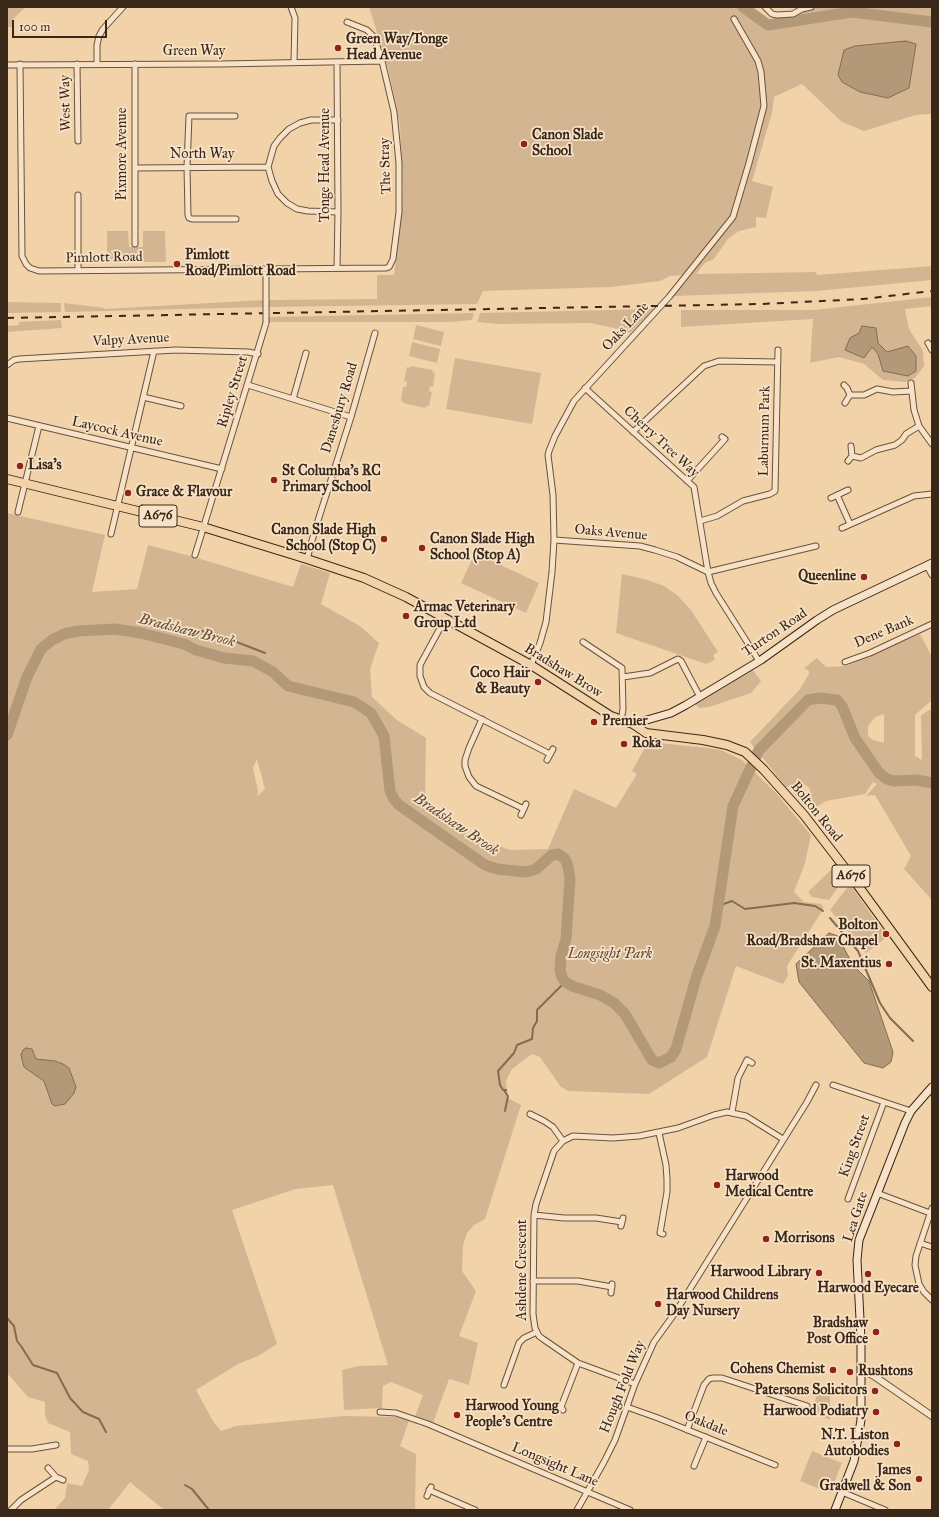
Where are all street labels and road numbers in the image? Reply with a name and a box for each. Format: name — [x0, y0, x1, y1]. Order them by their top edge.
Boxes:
street label: Green Way — [163, 44, 225, 60]
street label: West Way — [57, 75, 75, 131]
street label: Pixmore Avenue — [115, 108, 131, 200]
street label: Tonge Head Avenue — [318, 108, 334, 222]
street label: The Stray — [377, 137, 395, 195]
street label: North Way — [170, 147, 234, 163]
street label: Pimlott Road — [65, 249, 143, 267]
street label: Oaks Lane — [599, 299, 653, 355]
street label: Valpy Avenue — [92, 330, 170, 350]
street label: Ripley Street — [214, 354, 252, 430]
street label: Danesbury Road — [318, 360, 362, 456]
street label: Laburnum Park — [756, 385, 774, 477]
street label: Cherry Tree Way — [620, 403, 702, 481]
street label: Laycock Avenue — [70, 413, 164, 451]
road number: A676 — [139, 505, 177, 527]
street label: Oaks Avenue — [574, 521, 648, 545]
street label: Turton Road — [739, 605, 811, 661]
street label: Dene Bank — [852, 612, 916, 652]
street label: Bradshaw Brow — [521, 640, 605, 702]
street label: Bolton Road — [787, 778, 845, 846]
road number: A676 — [832, 865, 870, 887]
street label: King Street — [836, 1112, 874, 1180]
street label: Lea Gate — [840, 1190, 872, 1244]
street label: Ashdene Crescent — [515, 1219, 531, 1321]
street label: Hough Fold Way — [597, 1338, 649, 1436]
street label: Oakdale — [682, 1408, 730, 1440]
street label: Longsight Lane — [509, 1439, 601, 1491]

